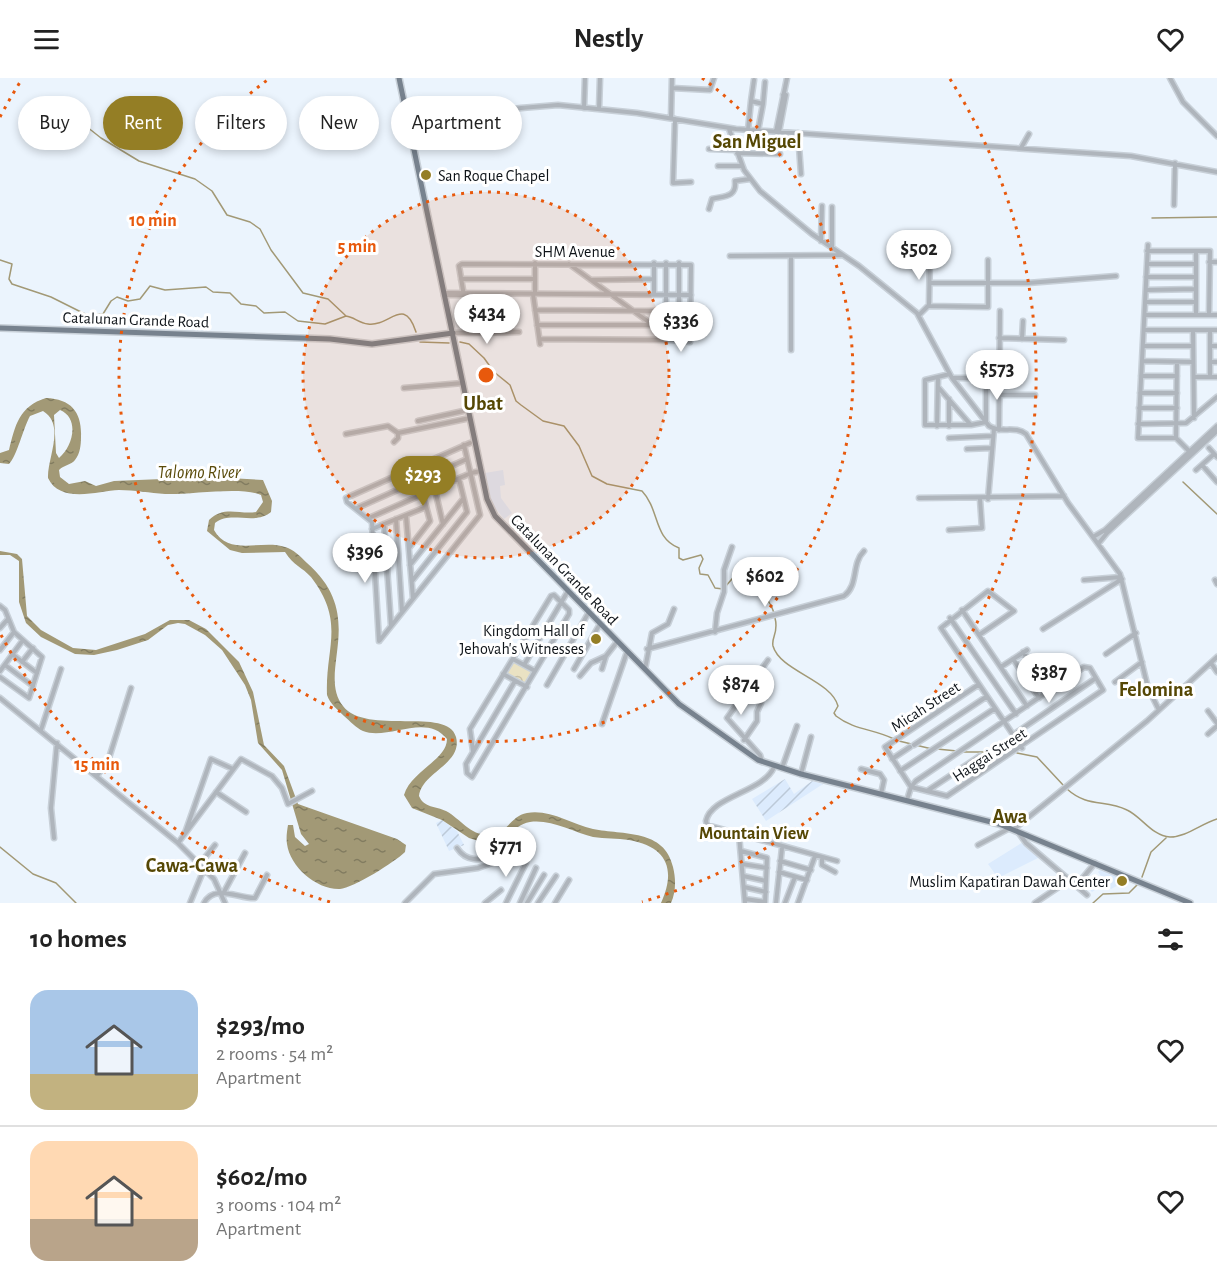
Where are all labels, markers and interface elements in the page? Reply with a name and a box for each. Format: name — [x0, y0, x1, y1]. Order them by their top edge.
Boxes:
icon: menu — [30, 23, 63, 56]
icon: heart — [1154, 23, 1187, 56]
text: Nestly — [574, 25, 643, 52]
chip: Buy — [18, 96, 91, 150]
chip: Rent — [103, 96, 183, 150]
chip: Filters — [195, 96, 287, 150]
chip: New — [299, 96, 379, 150]
chip: Apartment — [391, 96, 522, 150]
district label: San Miguel — [713, 132, 801, 152]
marker: San Roque Chapel — [419, 168, 433, 182]
place label: San Roque Chapel — [438, 168, 549, 184]
text: 10 min — [129, 212, 177, 230]
pin: $502 — [883, 230, 955, 281]
text: 5 min — [337, 238, 377, 256]
text: $502 — [900, 239, 938, 259]
street label: SHM Avenue — [535, 244, 615, 260]
pin: $434 — [451, 294, 523, 345]
pin: $336 — [645, 302, 717, 353]
text: $434 — [468, 303, 506, 323]
street label: Catalunan Grande Road — [63, 309, 209, 331]
text: $336 — [663, 311, 699, 331]
pin: $573 — [961, 350, 1033, 401]
text: $573 — [980, 359, 1014, 379]
centre of rings — [476, 365, 496, 385]
district label: Ubat — [463, 394, 503, 414]
pin: $293 — [387, 456, 459, 507]
water label: Talomo River — [157, 464, 242, 482]
text: $293 — [405, 465, 441, 485]
street label: Catalunan Grande Road — [508, 511, 621, 628]
pin: $396 — [329, 533, 401, 584]
text: $396 — [347, 542, 383, 562]
pin: $602 — [729, 557, 801, 608]
text: $602 — [746, 566, 784, 586]
place label: Kingdom Hall of Jehovah's Witnesses — [460, 623, 585, 657]
marker: Kingdom Hall of Jehovah's Witnesses — [589, 632, 603, 646]
pin: $387 — [1013, 653, 1085, 704]
text: $387 — [1031, 662, 1067, 682]
pin: $874 — [705, 665, 777, 716]
text: $874 — [722, 674, 760, 694]
street label: Micah Street — [888, 679, 963, 735]
district label: Felomina — [1119, 680, 1194, 700]
street label: Haggai Street — [950, 725, 1030, 785]
text: 15 min — [74, 756, 120, 774]
district label: Awa — [993, 807, 1028, 827]
district label: Mountain View — [699, 825, 809, 843]
pin: $771 — [470, 827, 542, 878]
text: $771 — [489, 836, 523, 856]
district label: Cawa-Cawa — [146, 856, 239, 876]
place label: Muslim Kapatiran Dawah Center — [909, 874, 1111, 890]
marker: Muslim Kapatiran Dawah Center — [1115, 874, 1129, 888]
icon: filters — [1154, 923, 1187, 956]
text: 10 homes — [30, 926, 127, 952]
text: $293/mo — [216, 1013, 305, 1039]
icon: home — [78, 1014, 150, 1086]
icon: heart — [1154, 1034, 1187, 1067]
text: 2 rooms · 54 m² — [216, 1044, 333, 1064]
text: Apartment — [216, 1068, 301, 1088]
text: $602/mo — [216, 1164, 307, 1190]
icon: home — [78, 1165, 150, 1237]
icon: heart — [1154, 1185, 1187, 1218]
text: 3 rooms · 104 m² — [216, 1195, 341, 1215]
text: Apartment — [216, 1219, 301, 1239]

